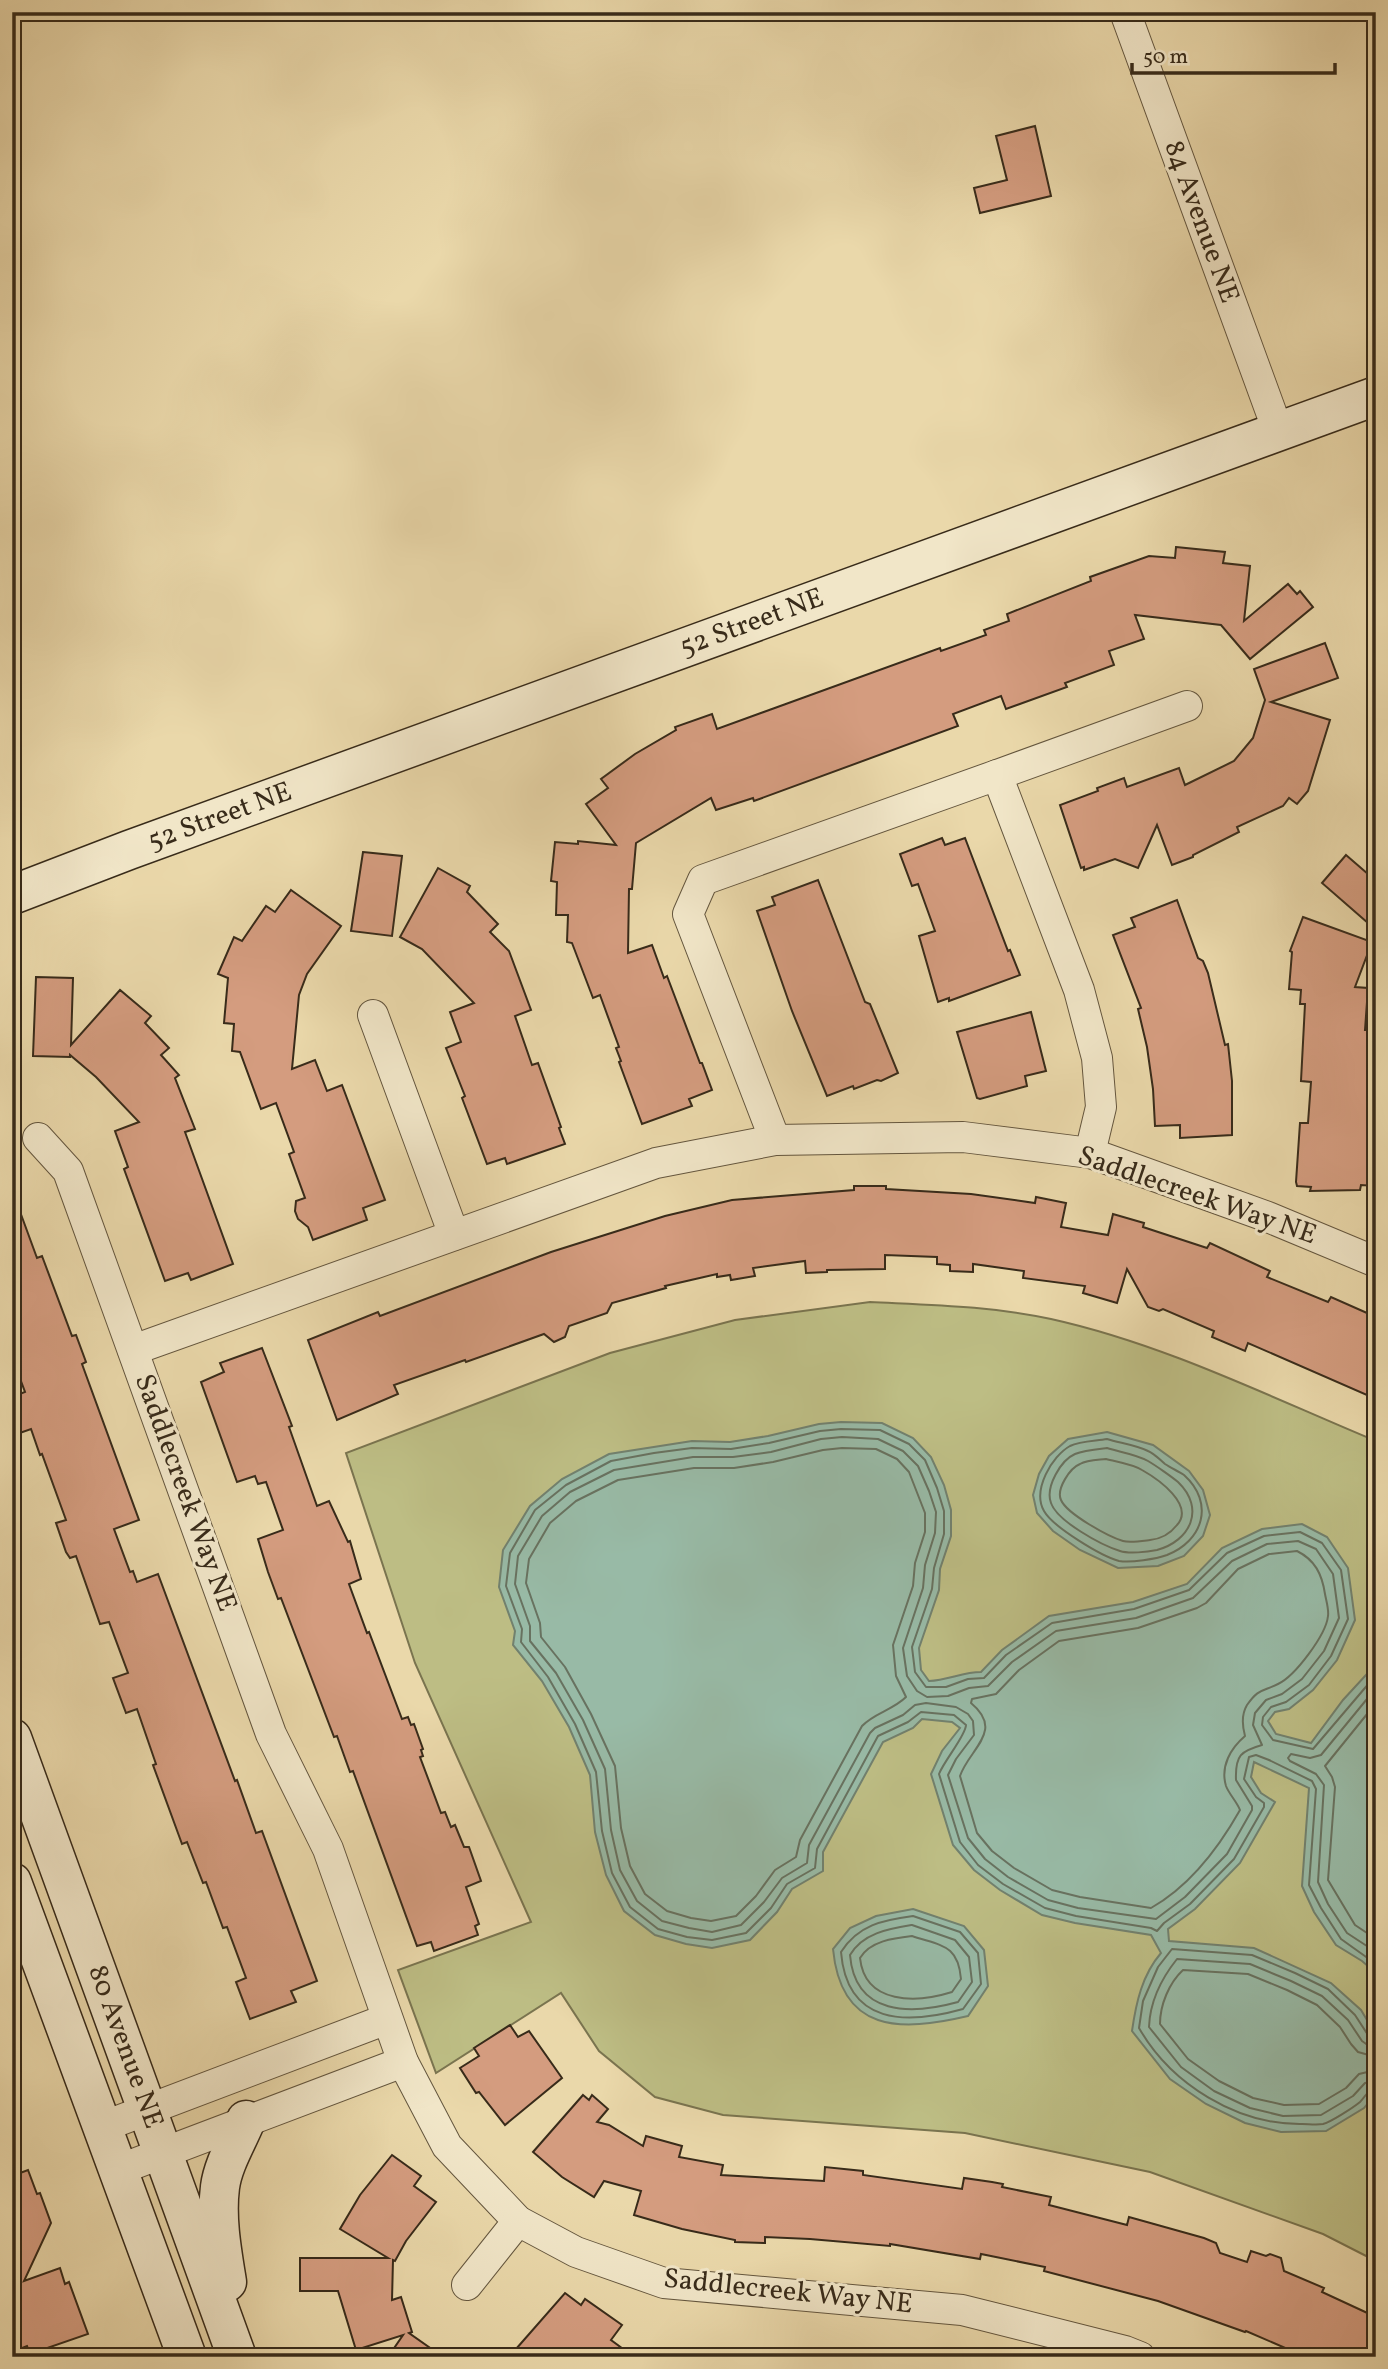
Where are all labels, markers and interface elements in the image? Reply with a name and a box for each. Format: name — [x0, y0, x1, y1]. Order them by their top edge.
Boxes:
scale bar — [1132, 32, 1336, 76]
text: 50 m — [1143, 43, 1188, 72]
street label: 84 Avenue NE — [1154, 135, 1248, 309]
street label: 52 Street NE — [675, 579, 829, 667]
street label: 52 Street NE — [143, 773, 297, 861]
street label: Saddlecreek Way NE — [1072, 1137, 1322, 1255]
street label: Saddlecreek Way NE — [124, 1369, 246, 1617]
street label: 80 Avenue NE — [77, 1960, 173, 2134]
street label: Saddlecreek Way NE — [662, 2260, 914, 2324]

